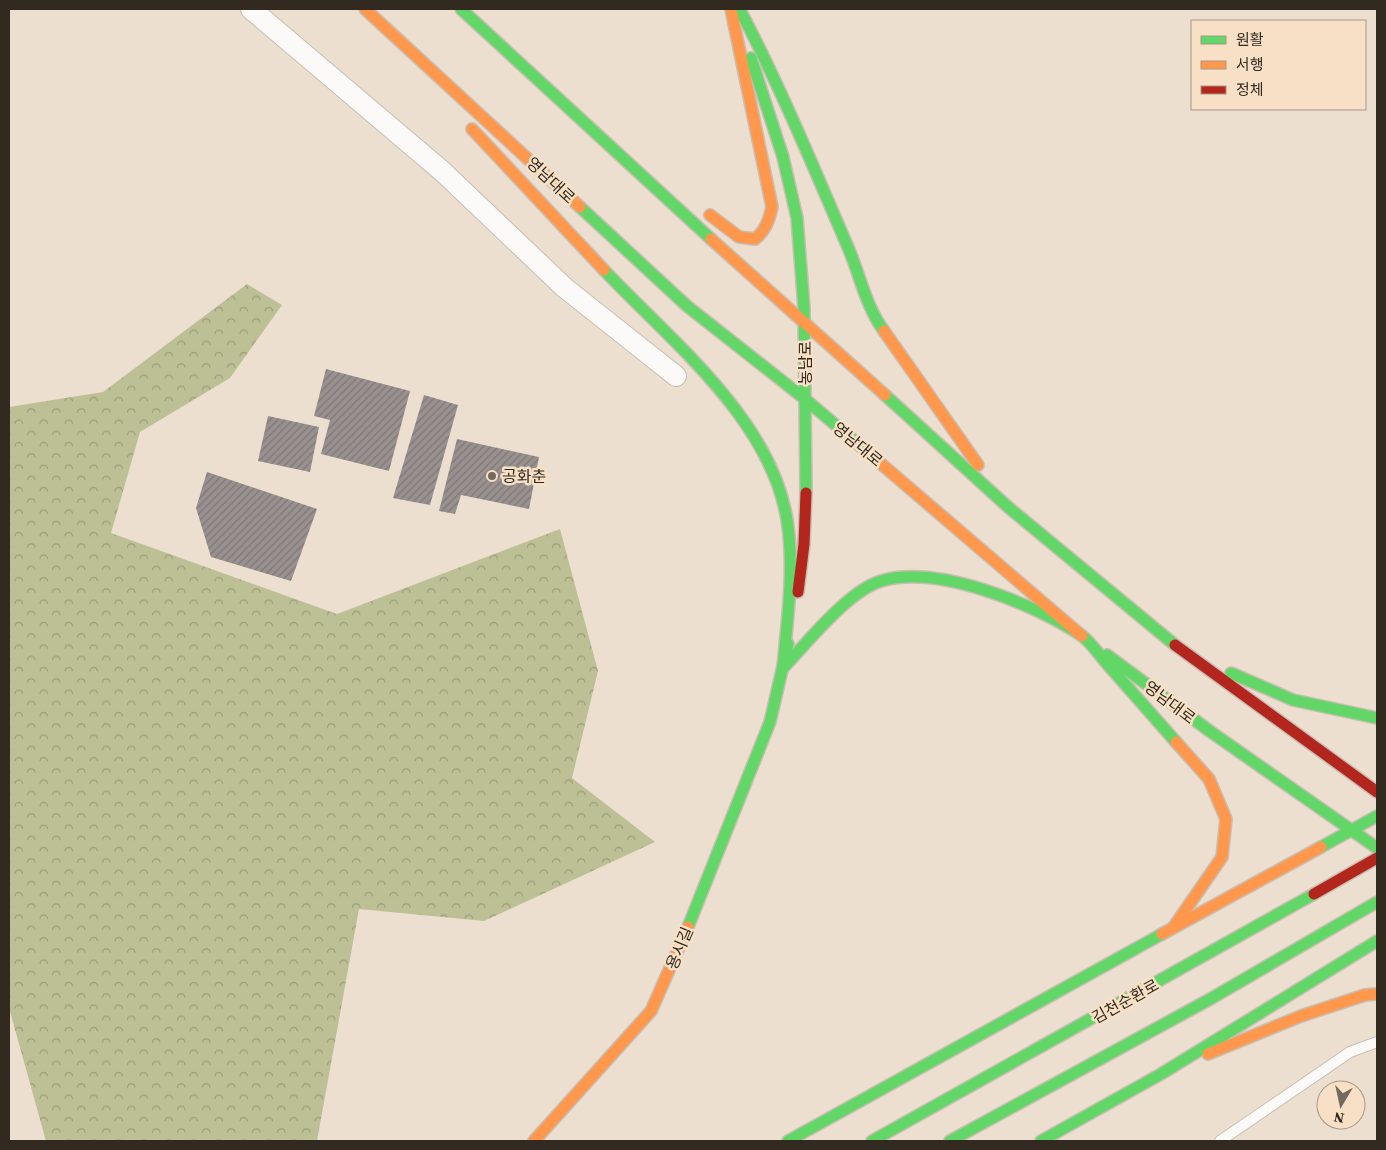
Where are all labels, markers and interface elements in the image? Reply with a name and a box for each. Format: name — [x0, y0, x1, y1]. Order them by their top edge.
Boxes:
legend — [1191, 20, 1366, 110]
text: 원활 — [1236, 29, 1264, 50]
text: 서행 — [1236, 54, 1264, 75]
text: 정체 — [1236, 79, 1264, 100]
street label: 영남대로 — [522, 152, 580, 208]
street label: 농남로 — [794, 341, 816, 385]
street label: 영남대로 — [828, 417, 888, 472]
place label: 공화춘 — [502, 465, 546, 487]
marker: 공화춘 — [486, 470, 498, 482]
street label: 영남대로 — [1140, 675, 1200, 729]
street label: 용시길 — [660, 923, 698, 973]
street label: 김천순환로 — [1087, 973, 1163, 1028]
north arrow — [1316, 1080, 1366, 1130]
text: N — [1332, 1107, 1346, 1129]

